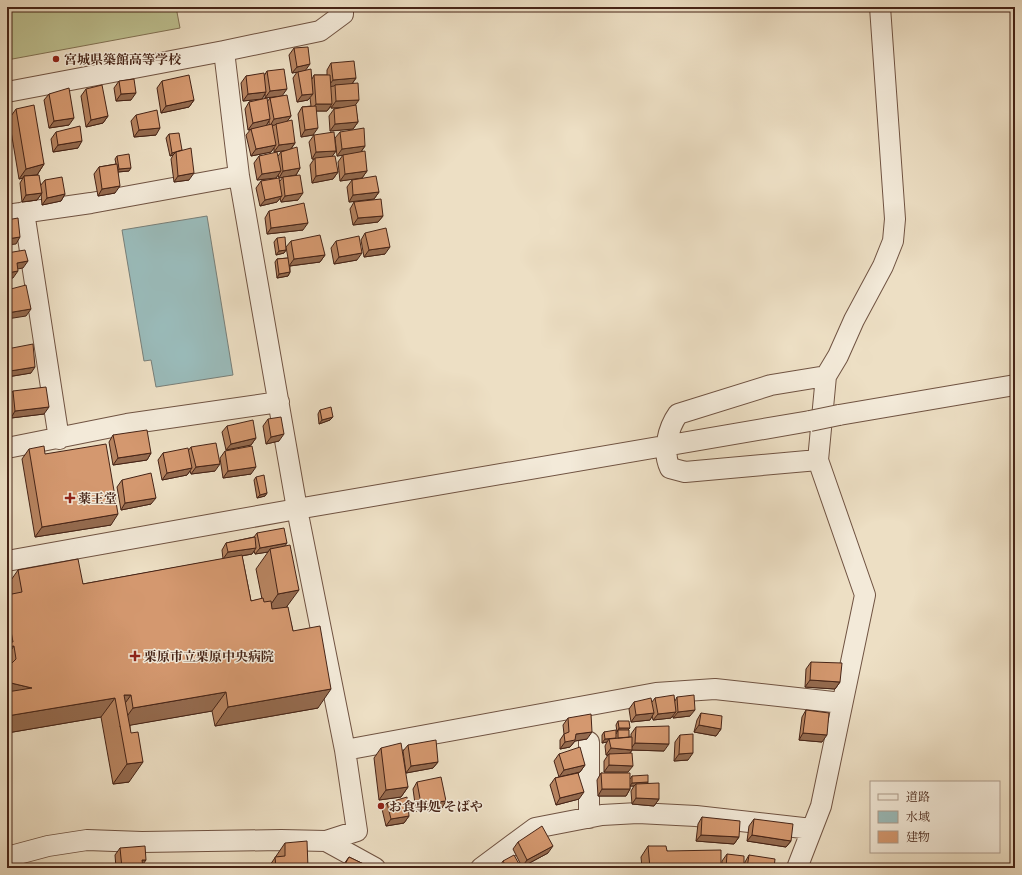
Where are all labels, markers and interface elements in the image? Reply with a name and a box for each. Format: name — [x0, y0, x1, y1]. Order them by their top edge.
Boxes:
place label: 宮城県築館高等学校 — [64, 52, 182, 67]
marker: 宮城県築館高等学校 — [51, 54, 61, 64]
place label: 薬王堂 — [78, 491, 117, 506]
marker: 薬王堂 — [65, 493, 75, 503]
place label: 栗原市立栗原中央病院 — [144, 649, 274, 664]
marker: 栗原市立栗原中央病院 — [129, 650, 141, 662]
legend — [870, 781, 1000, 853]
text: 道路 — [906, 790, 930, 804]
place label: お食事処 そばや — [389, 799, 483, 814]
marker: お食事処 そばや — [376, 801, 386, 811]
text: 水域 — [906, 810, 930, 824]
text: 建物 — [906, 830, 930, 844]

